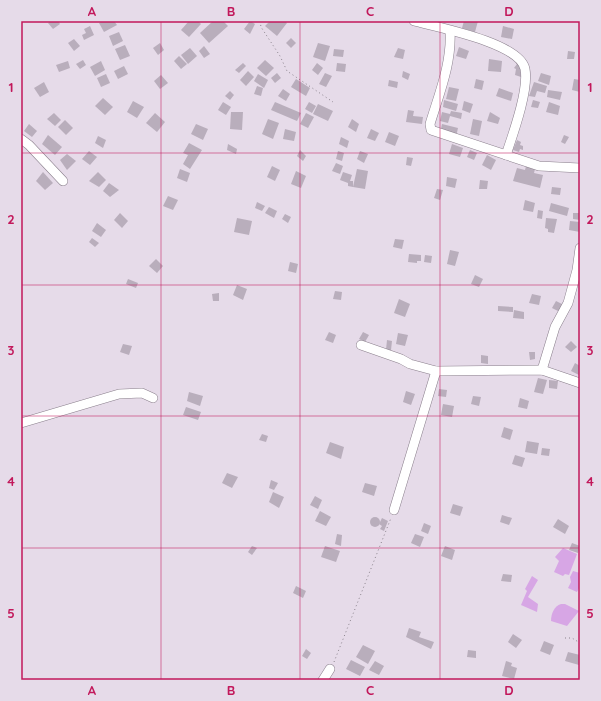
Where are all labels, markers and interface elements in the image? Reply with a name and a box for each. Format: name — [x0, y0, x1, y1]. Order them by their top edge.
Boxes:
text: A — [88, 3, 97, 19]
text: B — [227, 3, 235, 19]
text: C — [366, 3, 374, 19]
text: D — [504, 3, 514, 19]
text: 1 — [8, 79, 14, 95]
text: 1 — [587, 79, 593, 95]
text: 2 — [7, 211, 15, 227]
text: 2 — [586, 211, 594, 227]
text: 3 — [8, 342, 15, 358]
text: 3 — [587, 342, 594, 358]
text: 4 — [7, 473, 15, 489]
text: 4 — [586, 473, 594, 489]
text: 5 — [7, 605, 15, 621]
text: 5 — [586, 605, 594, 621]
text: A — [88, 682, 97, 698]
text: B — [227, 682, 235, 698]
text: C — [366, 682, 374, 698]
text: D — [504, 682, 514, 698]

